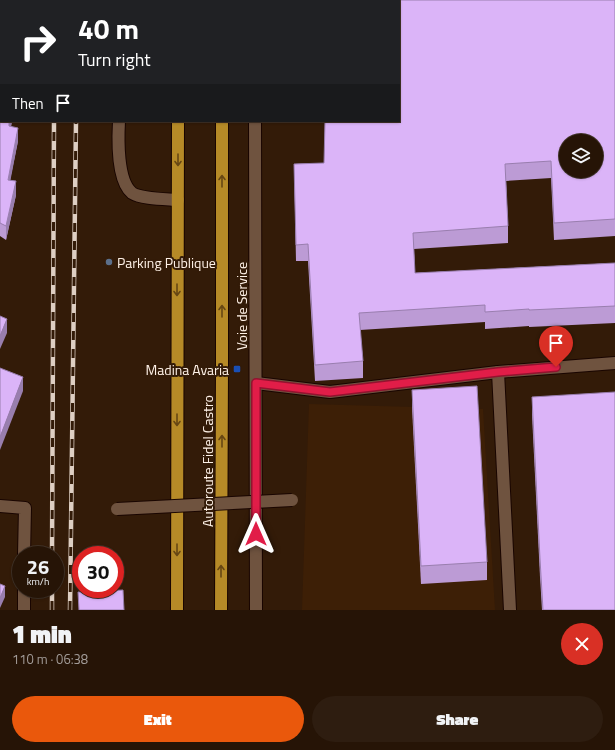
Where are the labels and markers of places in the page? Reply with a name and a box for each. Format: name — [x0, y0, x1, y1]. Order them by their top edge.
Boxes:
place label: Parking Publique — [117, 252, 216, 273]
marker: Parking Publique — [104, 257, 114, 267]
pin — [539, 326, 573, 367]
place label: Madina Avaria — [145, 359, 229, 380]
marker: Madina Avaria — [232, 364, 242, 374]

